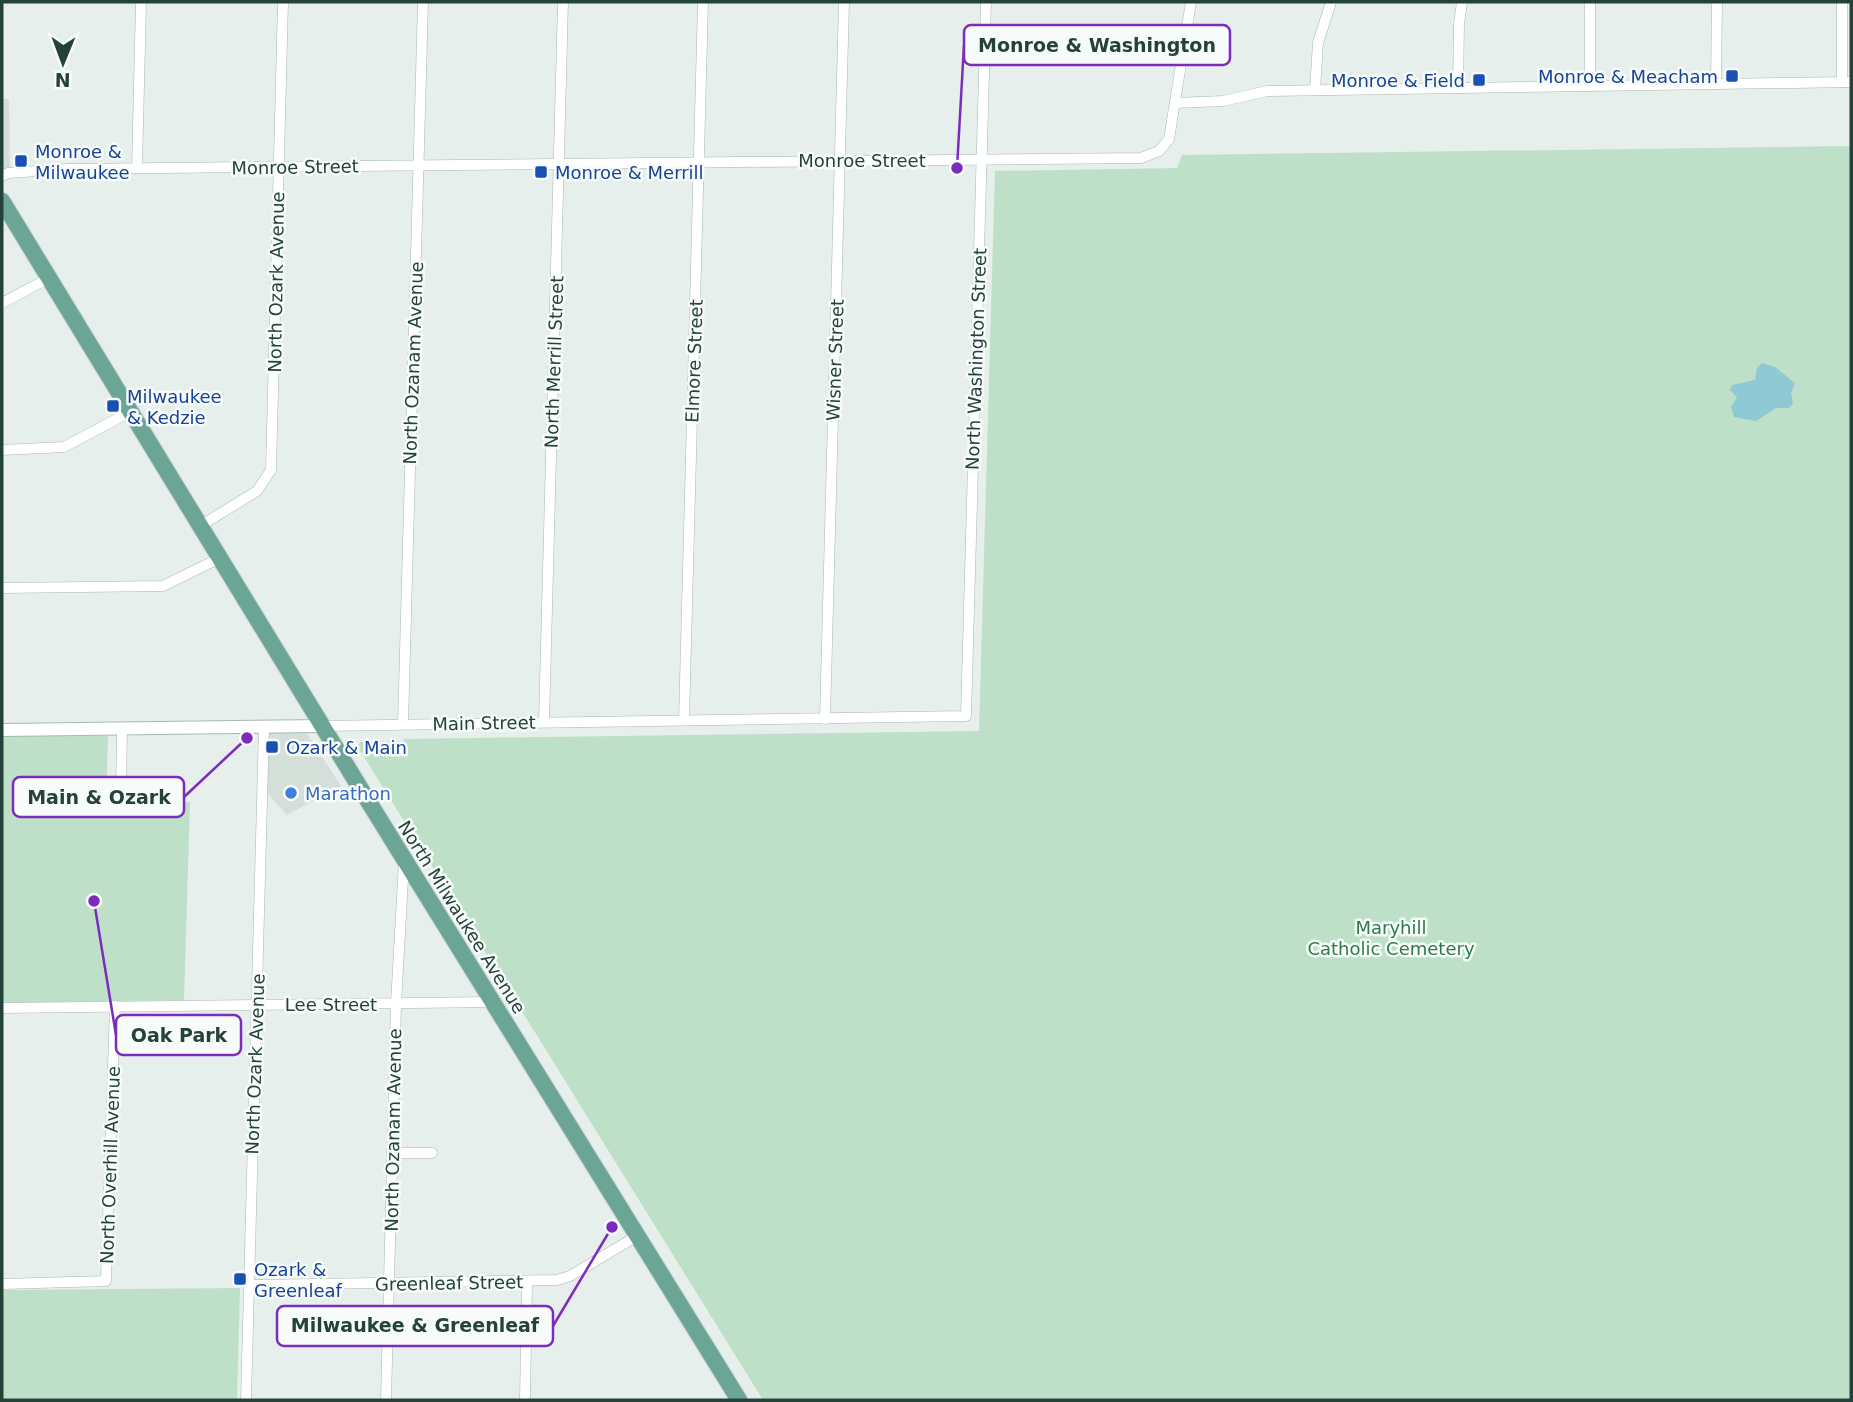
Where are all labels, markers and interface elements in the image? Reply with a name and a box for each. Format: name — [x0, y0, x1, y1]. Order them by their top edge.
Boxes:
callout: Monroe & Washington — [964, 25, 1230, 65]
north arrow — [28, 28, 98, 98]
text: Monroe & Washington — [978, 34, 1216, 56]
place label: Monroe & Meacham — [1538, 66, 1718, 87]
marker: Monroe & Meacham — [1724, 68, 1740, 84]
text: N — [55, 69, 71, 91]
place label: Monroe & Field — [1331, 70, 1465, 91]
marker: Monroe & Field — [1471, 72, 1487, 88]
place label: Monroe & Milwaukee — [35, 141, 130, 183]
street label: Monroe Street — [798, 150, 926, 171]
marker: Monroe & Milwaukee — [13, 153, 29, 169]
street label: Monroe Street — [231, 155, 359, 179]
place label: Monroe & Merrill — [555, 162, 704, 183]
marker: Monroe & Merrill — [533, 164, 549, 180]
street label: North Ozark Avenue — [264, 191, 288, 373]
street label: North Washington Street — [962, 248, 990, 470]
street label: North Ozanam Avenue — [399, 261, 427, 465]
street label: North Merrill Street — [540, 275, 568, 449]
street label: Elmore Street — [681, 299, 707, 423]
street label: Wisner Street — [822, 299, 848, 421]
place label: Milwaukee & Kedzie — [127, 386, 222, 428]
marker: Milwaukee & Kedzie — [105, 398, 121, 414]
street label: Main Street — [432, 712, 536, 734]
place label: Ozark & Main — [286, 737, 407, 758]
marker: Ozark & Main — [264, 739, 280, 755]
callout: Main & Ozark — [13, 777, 184, 817]
place label: Marathon — [305, 783, 391, 804]
marker: Marathon — [283, 785, 299, 801]
text: Main & Ozark — [27, 786, 171, 808]
street label: North Milwaukee Avenue — [394, 817, 530, 1017]
park label: Maryhill Catholic Cemetery — [1307, 917, 1475, 959]
street label: North Ozark Avenue — [241, 973, 269, 1155]
street label: Lee Street — [285, 994, 377, 1015]
callout: Oak Park — [116, 1015, 241, 1055]
text: Oak Park — [131, 1024, 228, 1046]
street label: North Ozanam Avenue — [381, 1028, 405, 1232]
street label: North Overhill Avenue — [96, 1066, 124, 1264]
place label: Ozark & Greenleaf — [254, 1259, 343, 1301]
marker: Ozark & Greenleaf — [232, 1271, 248, 1287]
street label: Greenleaf Street — [375, 1271, 523, 1295]
callout: Milwaukee & Greenleaf — [277, 1306, 553, 1346]
text: Milwaukee & Greenleaf — [291, 1314, 540, 1336]

